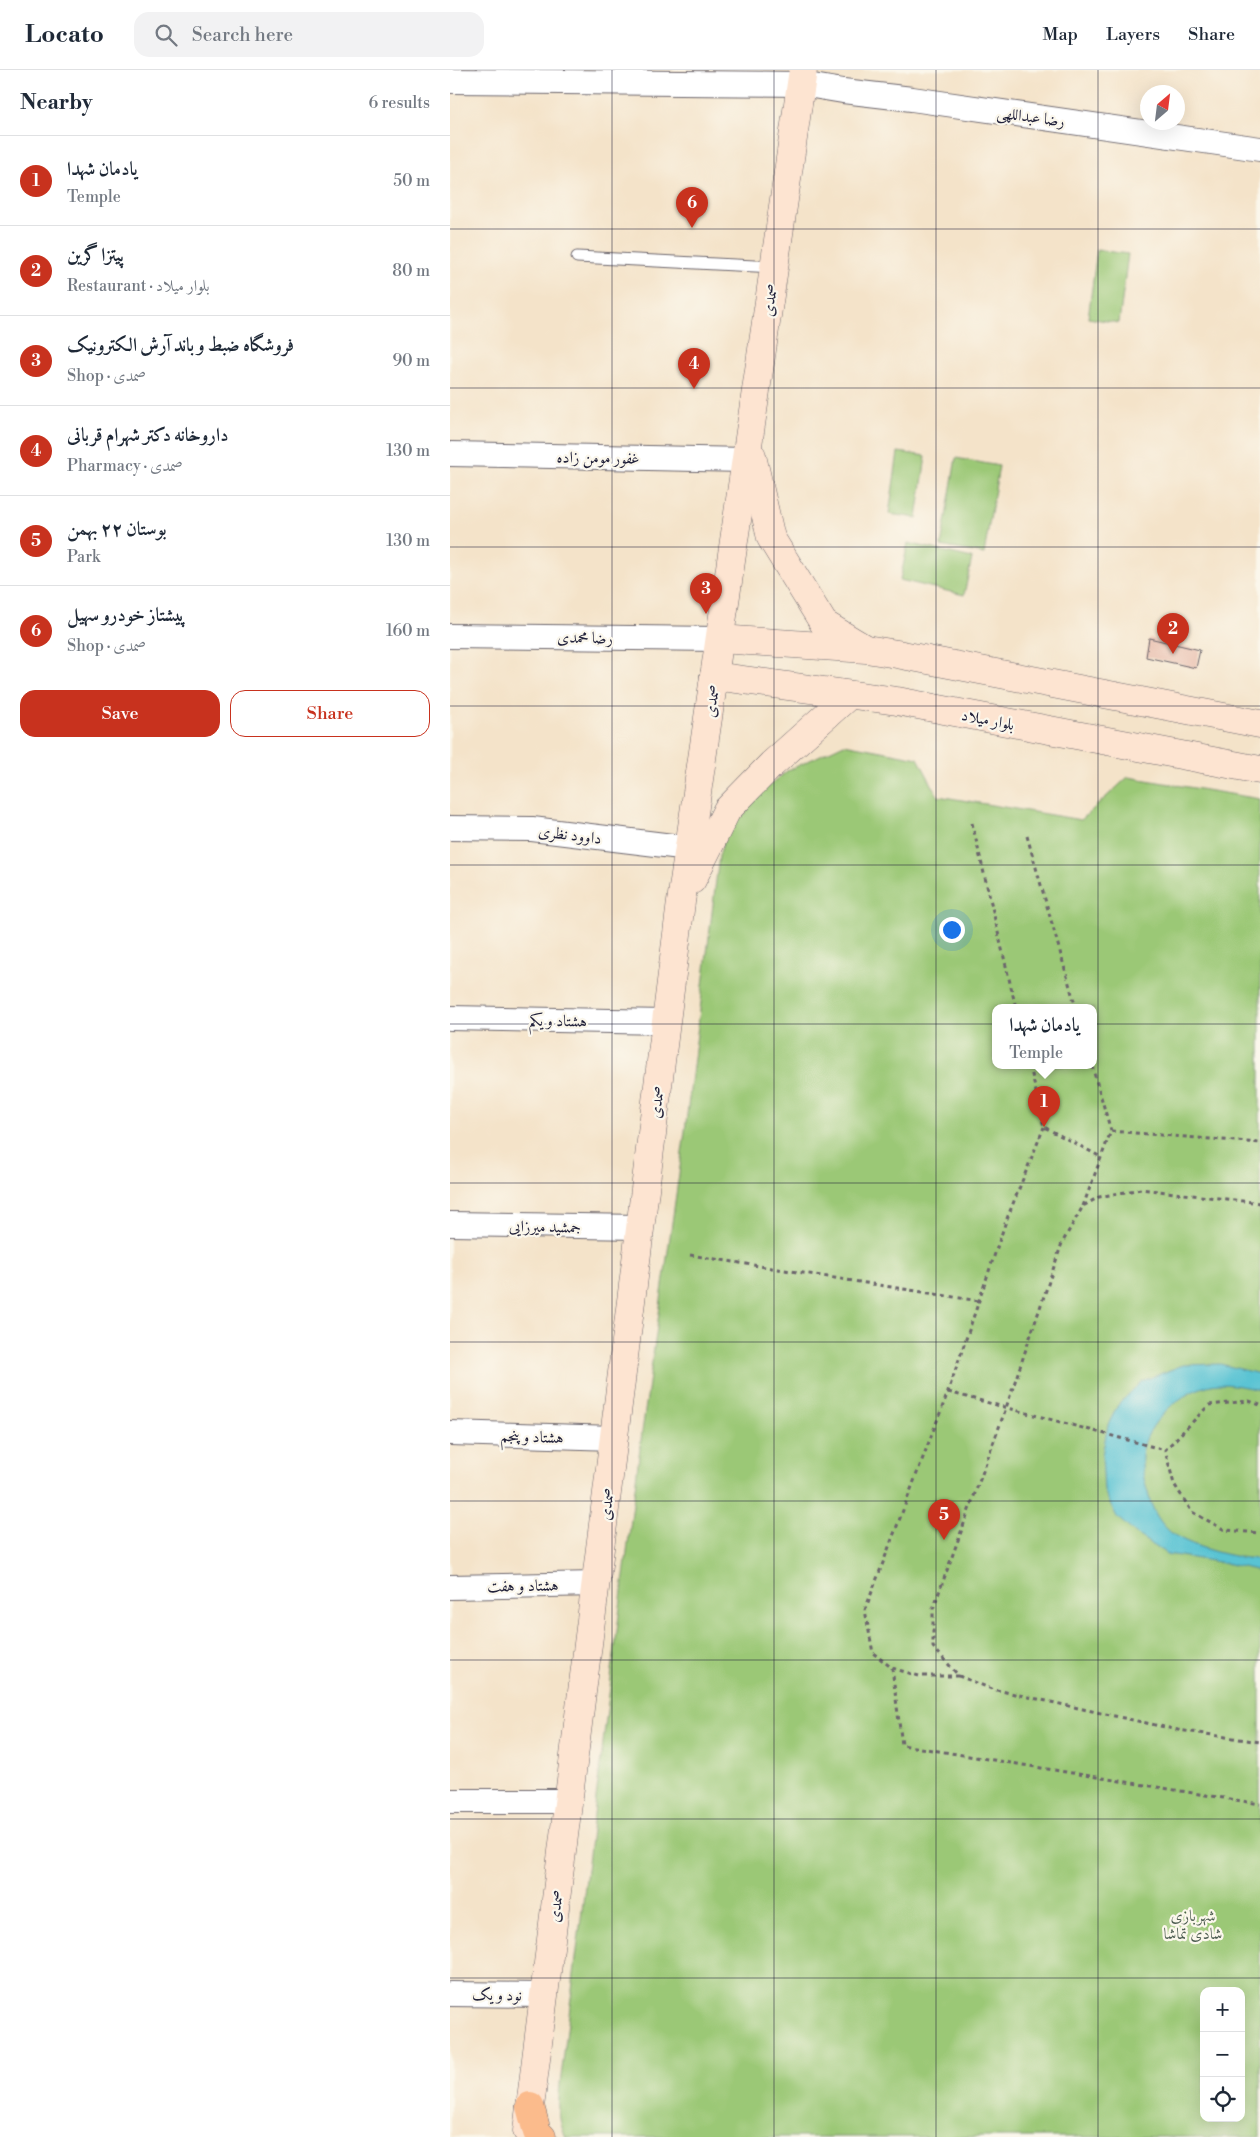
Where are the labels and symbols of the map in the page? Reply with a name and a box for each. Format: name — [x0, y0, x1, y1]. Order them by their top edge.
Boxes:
north arrow — [1140, 85, 1185, 130]
street label: رضا عبداللهی — [995, 102, 1066, 133]
pin: 6 — [676, 187, 708, 228]
street label: صمدی — [758, 282, 782, 318]
pin: 4 — [678, 348, 710, 389]
street label: غفور مومن زاده — [556, 447, 640, 470]
pin: 3 — [690, 573, 722, 614]
pin: 2 — [1157, 613, 1189, 654]
street label: رضا محمدی — [557, 628, 613, 648]
street label: صمدی — [700, 683, 724, 719]
street label: بلوار میلاد — [960, 705, 1016, 735]
street label: داوود نظری — [537, 821, 603, 849]
your location — [939, 917, 965, 943]
street label: هشتاد و یکم — [529, 1010, 587, 1037]
street label: صمدی — [645, 1085, 669, 1120]
pin: 1 — [1028, 1086, 1060, 1127]
street label: جمشید میرزایی — [509, 1216, 581, 1238]
street label: هشتاد و پنجم — [500, 1426, 564, 1453]
street label: صمدی — [595, 1487, 619, 1522]
pin: 5 — [928, 1499, 960, 1540]
street label: هشتاد و هفت — [487, 1575, 559, 1597]
street label: صمدی — [544, 1889, 568, 1924]
park label: شهربازی شادی تماشا — [1164, 1906, 1222, 1944]
street label: نود و یک — [472, 1985, 522, 2005]

